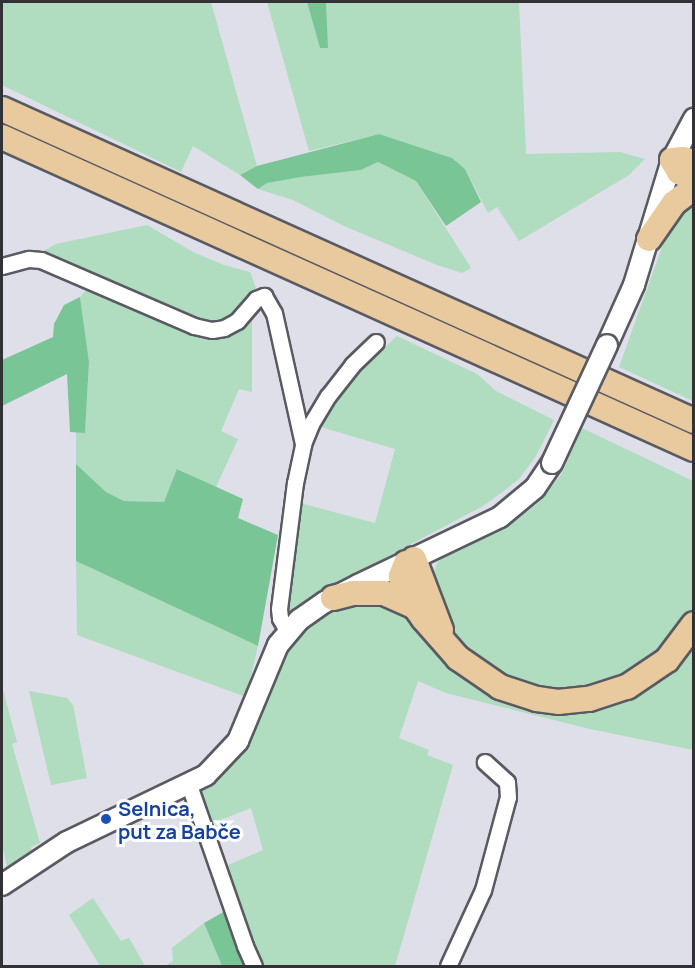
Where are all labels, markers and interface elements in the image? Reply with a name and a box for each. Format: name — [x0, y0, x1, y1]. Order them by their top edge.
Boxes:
place label: Selnica, put za Babče — [118, 796, 241, 843]
marker: Selnica, put za Babče — [99, 812, 113, 826]

